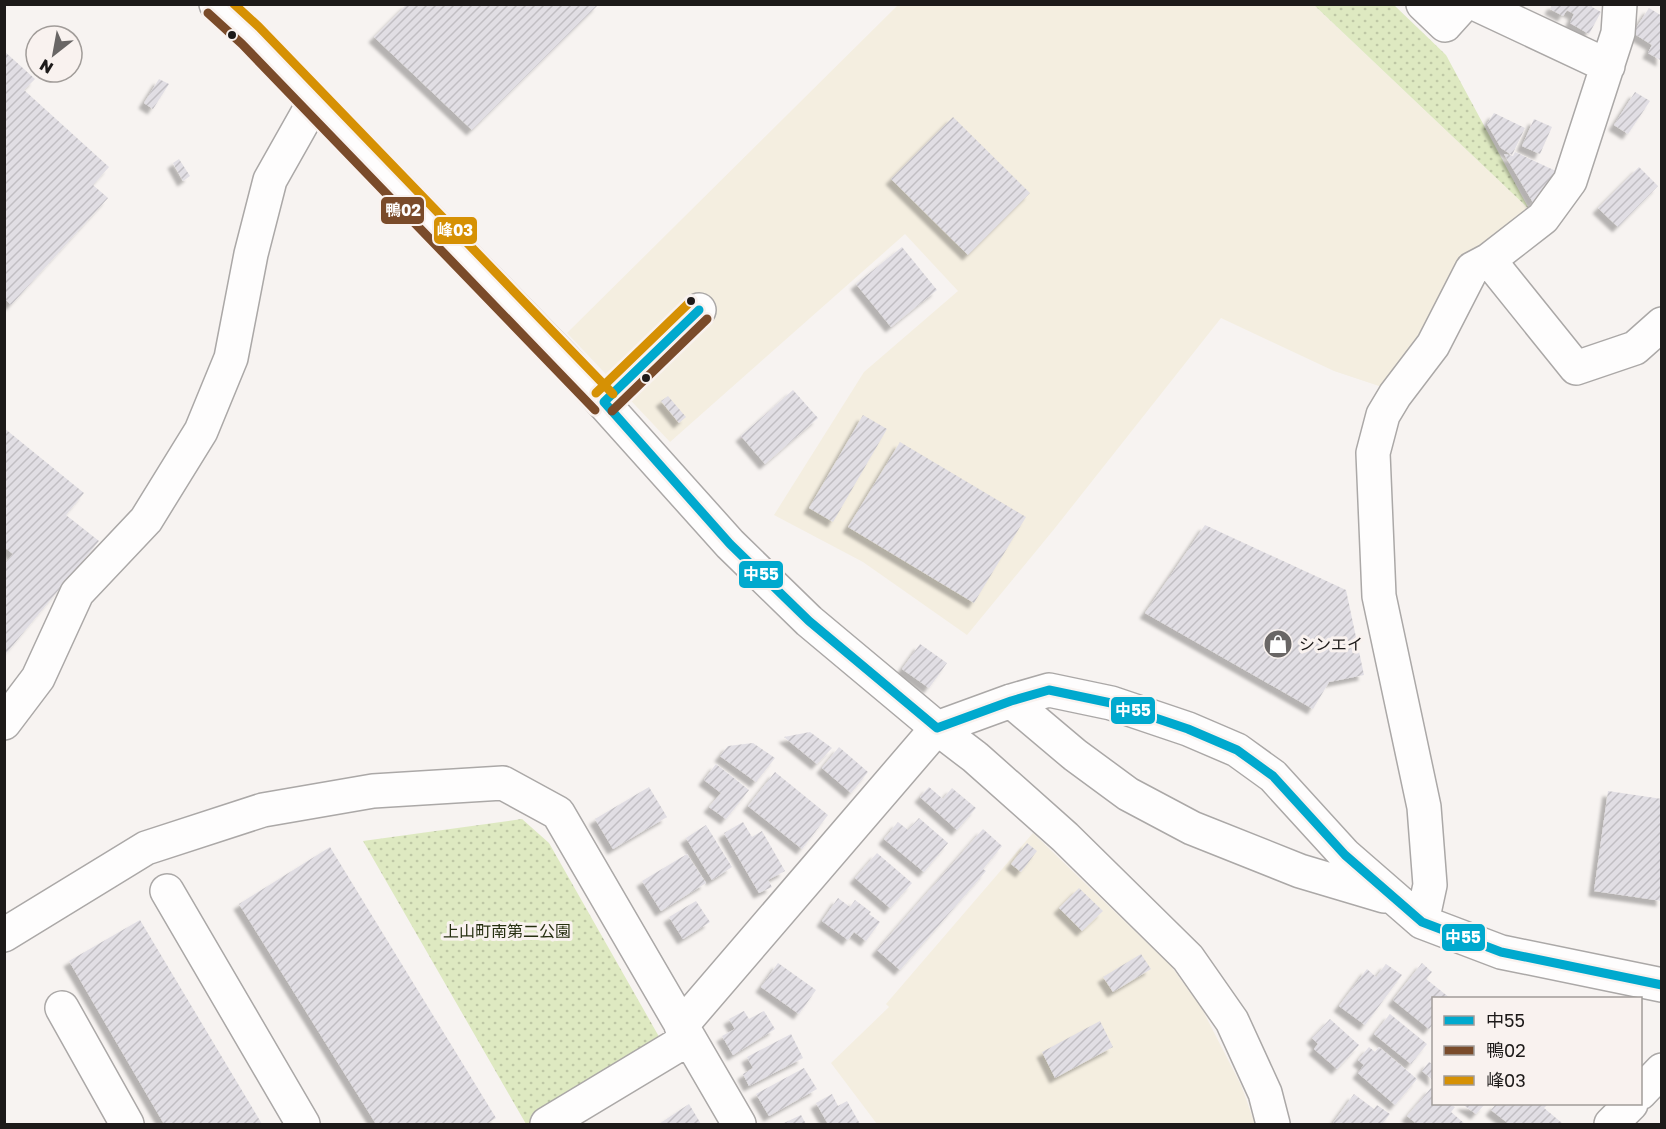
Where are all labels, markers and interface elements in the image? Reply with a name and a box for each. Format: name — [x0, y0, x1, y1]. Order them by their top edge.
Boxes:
north arrow — [24, 24, 84, 84]
unlabelled marker — [226, 29, 238, 41]
text: N — [36, 55, 57, 79]
line badge: 鴨02 — [380, 196, 425, 225]
text: 鴨02 — [385, 200, 421, 220]
line badge: 峰03 — [433, 216, 478, 245]
text: 峰03 — [437, 220, 473, 240]
unlabelled marker — [685, 295, 697, 307]
unlabelled marker — [640, 372, 652, 384]
line badge: 中55 — [738, 560, 784, 589]
text: 中55 — [743, 564, 779, 584]
shop icon: シンエイ — [1262, 628, 1294, 660]
place label: シンエイ — [1299, 634, 1363, 654]
line badge: 中55 — [1110, 696, 1156, 725]
text: 中55 — [1115, 700, 1151, 720]
park label: 上山町南第二公園 — [443, 921, 571, 941]
line badge: 中55 — [1441, 923, 1486, 952]
text: 中55 — [1445, 927, 1481, 947]
legend — [1432, 997, 1642, 1105]
text: 中55 — [1486, 1009, 1525, 1031]
text: 鴨02 — [1486, 1039, 1526, 1061]
text: 峰03 — [1486, 1069, 1526, 1091]

